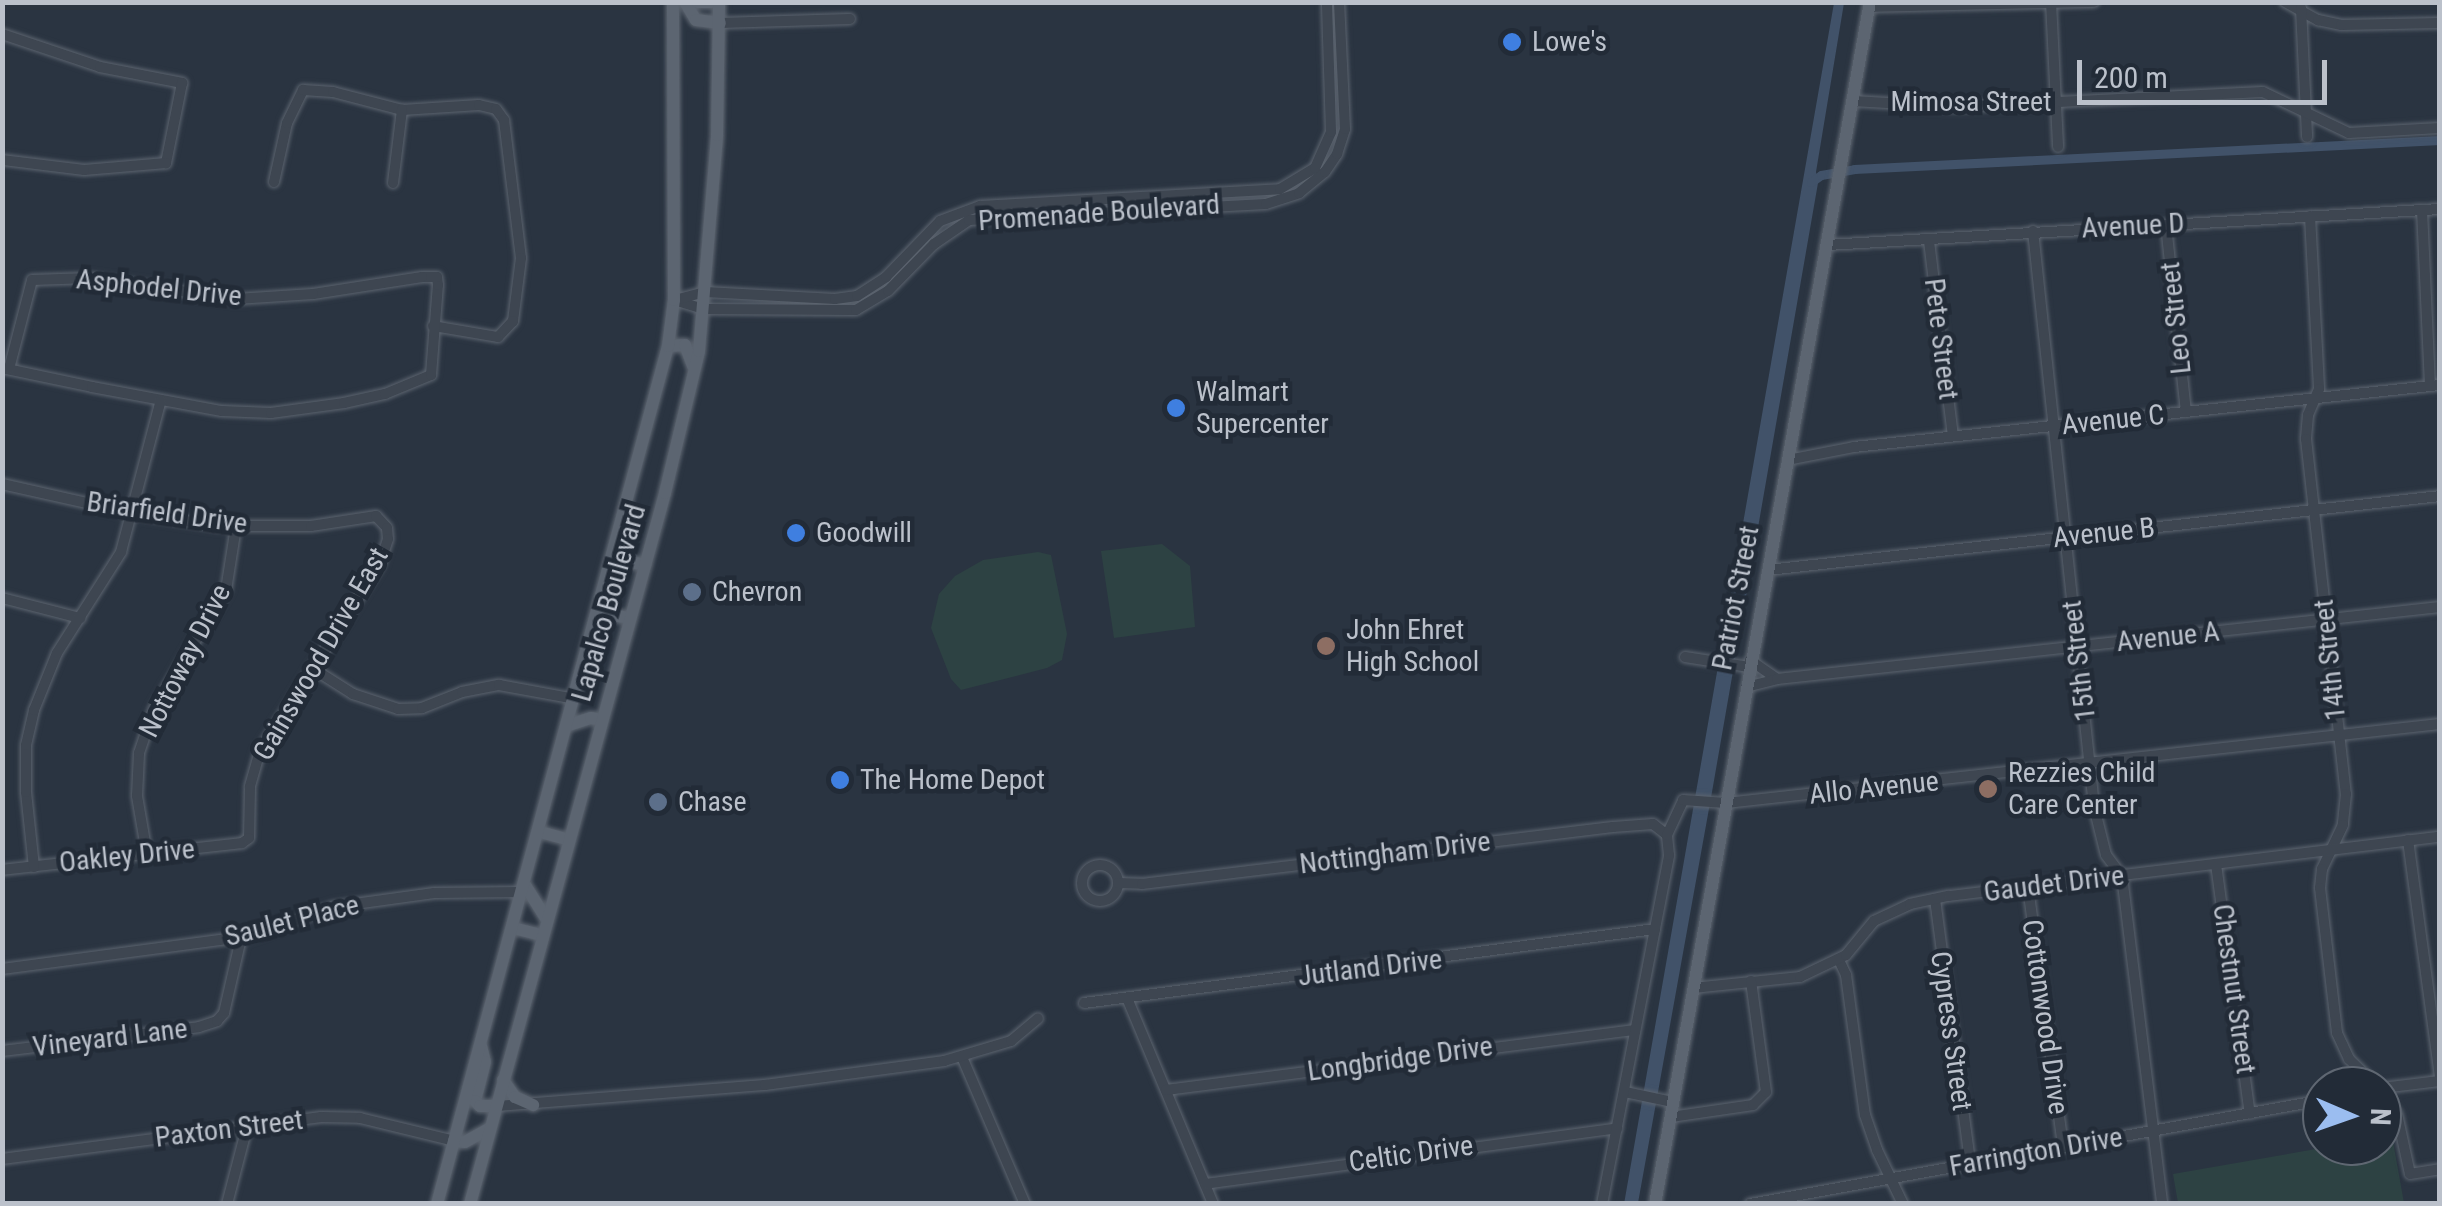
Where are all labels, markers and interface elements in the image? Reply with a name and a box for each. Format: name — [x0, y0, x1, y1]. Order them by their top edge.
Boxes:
place label: Lowe's — [1532, 25, 1607, 59]
marker: Lowe's — [1501, 31, 1523, 53]
scale bar — [2082, 40, 2332, 102]
text: 200 m — [2094, 60, 2168, 95]
street label: Mimosa Street — [1891, 85, 2051, 119]
street label: Promenade Boulevard — [977, 188, 1221, 238]
street label: Avenue D — [2081, 207, 2185, 245]
street label: Leo Street — [2153, 260, 2199, 376]
street label: Asphodel Drive — [75, 263, 243, 313]
street label: Pete Street — [1917, 276, 1965, 402]
place label: Walmart Supercenter — [1196, 375, 1329, 441]
marker: Walmart Supercenter — [1165, 397, 1187, 419]
street label: Avenue C — [2060, 398, 2166, 442]
street label: Briarfield Drive — [85, 485, 249, 541]
street label: Lapalco Boulevard — [565, 501, 653, 705]
street label: Avenue B — [2051, 511, 2157, 555]
place label: Goodwill — [816, 516, 912, 550]
marker: Goodwill — [785, 522, 807, 544]
street label: Patriot Street — [1706, 523, 1766, 673]
street label: Gainswood Drive East — [246, 542, 396, 766]
place label: Chevron — [712, 575, 802, 609]
street label: Nottoway Drive — [132, 579, 238, 743]
marker: Chevron — [681, 581, 703, 603]
street label: 14th Street — [2307, 598, 2353, 722]
street label: 15th Street — [2055, 599, 2103, 723]
place label: John Ehret High School — [1346, 613, 1479, 679]
street label: Avenue A — [2115, 615, 2221, 659]
marker: John Ehret High School — [1315, 635, 1337, 657]
place label: Rezzies Child Care Center — [2008, 756, 2155, 822]
place label: The Home Depot — [860, 763, 1045, 797]
street label: Allo Avenue — [1808, 764, 1940, 812]
marker: The Home Depot — [829, 769, 851, 791]
marker: Rezzies Child Care Center — [1977, 778, 1999, 800]
place label: Chase — [678, 785, 747, 819]
marker: Chase — [647, 791, 669, 813]
street label: Nottingham Drive — [1298, 825, 1492, 881]
street label: Oakley Drive — [58, 832, 196, 880]
street label: Gaudet Drive — [1982, 859, 2126, 909]
street label: Saulet Place — [221, 888, 363, 954]
street label: Chestnut Street — [2205, 902, 2263, 1076]
street label: Cottonwood Drive — [2015, 917, 2075, 1117]
street label: Jutland Drive — [1296, 942, 1444, 994]
street label: Cypress Street — [1923, 949, 1979, 1113]
street label: Vineyard Lane — [31, 1012, 189, 1064]
street label: Longbridge Drive — [1305, 1029, 1495, 1089]
north arrow — [2302, 1066, 2402, 1166]
street label: Paxton Street — [153, 1103, 305, 1155]
text: N — [2364, 1108, 2397, 1126]
street label: Farrington Drive — [1947, 1120, 2125, 1184]
street label: Celtic Drive — [1347, 1129, 1475, 1179]

